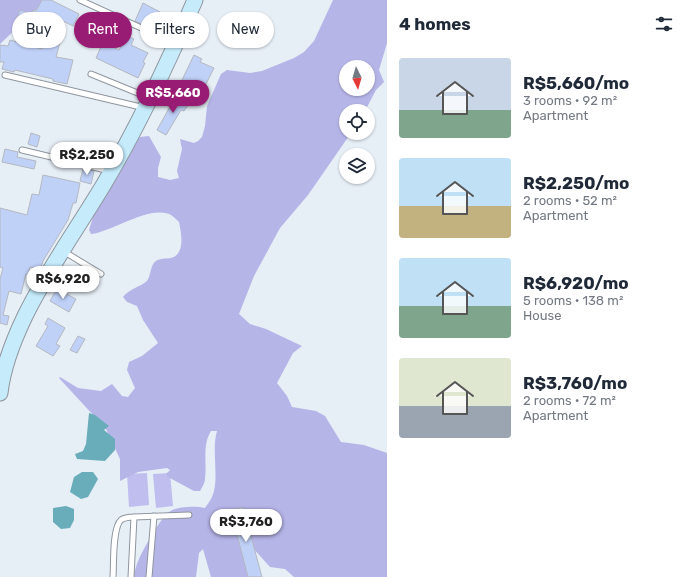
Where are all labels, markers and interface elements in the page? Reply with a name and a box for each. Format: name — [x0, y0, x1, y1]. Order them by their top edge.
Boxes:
chip: Buy — [12, 12, 66, 48]
chip: Rent — [74, 12, 132, 48]
chip: Filters — [140, 12, 209, 48]
chip: New — [217, 12, 274, 48]
icon: filters — [653, 13, 675, 35]
text: 4 homes — [399, 14, 471, 34]
north arrow — [339, 60, 375, 96]
map controls — [339, 60, 375, 184]
text: R$5,660/mo — [523, 73, 629, 93]
icon: home — [431, 74, 479, 122]
pin: R$5,660 — [136, 80, 210, 114]
text: R$5,660 — [145, 85, 201, 100]
text: 3 rooms · 92 m² — [523, 93, 617, 108]
button: locate — [339, 104, 375, 140]
text: Apartment — [523, 108, 588, 123]
pin: R$2,250 — [50, 142, 124, 176]
text: R$2,250 — [59, 147, 115, 162]
button: layers — [339, 148, 375, 184]
text: R$2,250/mo — [523, 173, 629, 193]
icon: home — [431, 174, 479, 222]
text: 2 rooms · 52 m² — [523, 193, 617, 208]
text: Apartment — [523, 208, 588, 223]
pin: R$6,920 — [26, 266, 100, 300]
text: R$6,920 — [36, 271, 90, 286]
text: R$6,920/mo — [523, 273, 629, 293]
icon: home — [431, 274, 479, 322]
text: 5 rooms · 138 m² — [523, 293, 623, 308]
text: House — [523, 308, 561, 323]
text: R$3,760/mo — [523, 373, 627, 393]
icon: home — [431, 374, 479, 422]
text: 2 rooms · 72 m² — [523, 393, 616, 408]
text: Apartment — [523, 408, 588, 423]
pin: R$3,760 — [209, 509, 283, 543]
text: R$3,760 — [219, 514, 273, 529]

